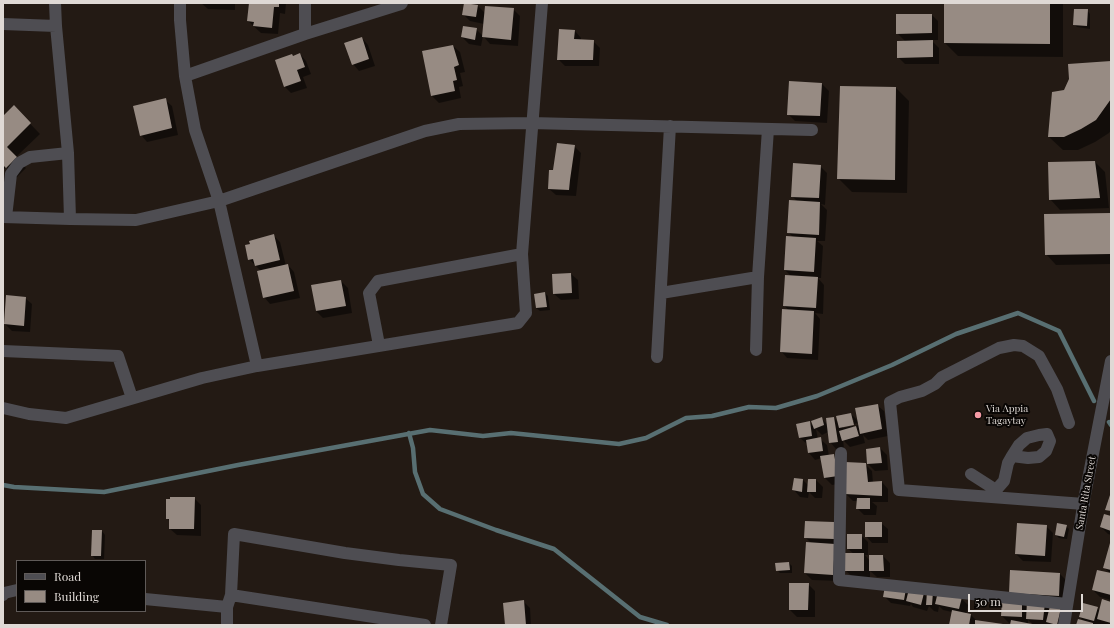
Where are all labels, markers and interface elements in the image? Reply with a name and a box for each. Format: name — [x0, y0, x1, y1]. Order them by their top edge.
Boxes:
place label: Via Appia Tagaytay — [986, 403, 1028, 426]
marker: Via Appia Tagaytay — [973, 410, 983, 420]
street label: Santa Rita Street — [1074, 455, 1098, 531]
legend — [16, 560, 146, 612]
text: Road — [54, 568, 81, 584]
scale bar — [970, 586, 1085, 612]
text: Building — [54, 588, 99, 604]
text: 50 m — [975, 593, 1001, 609]

